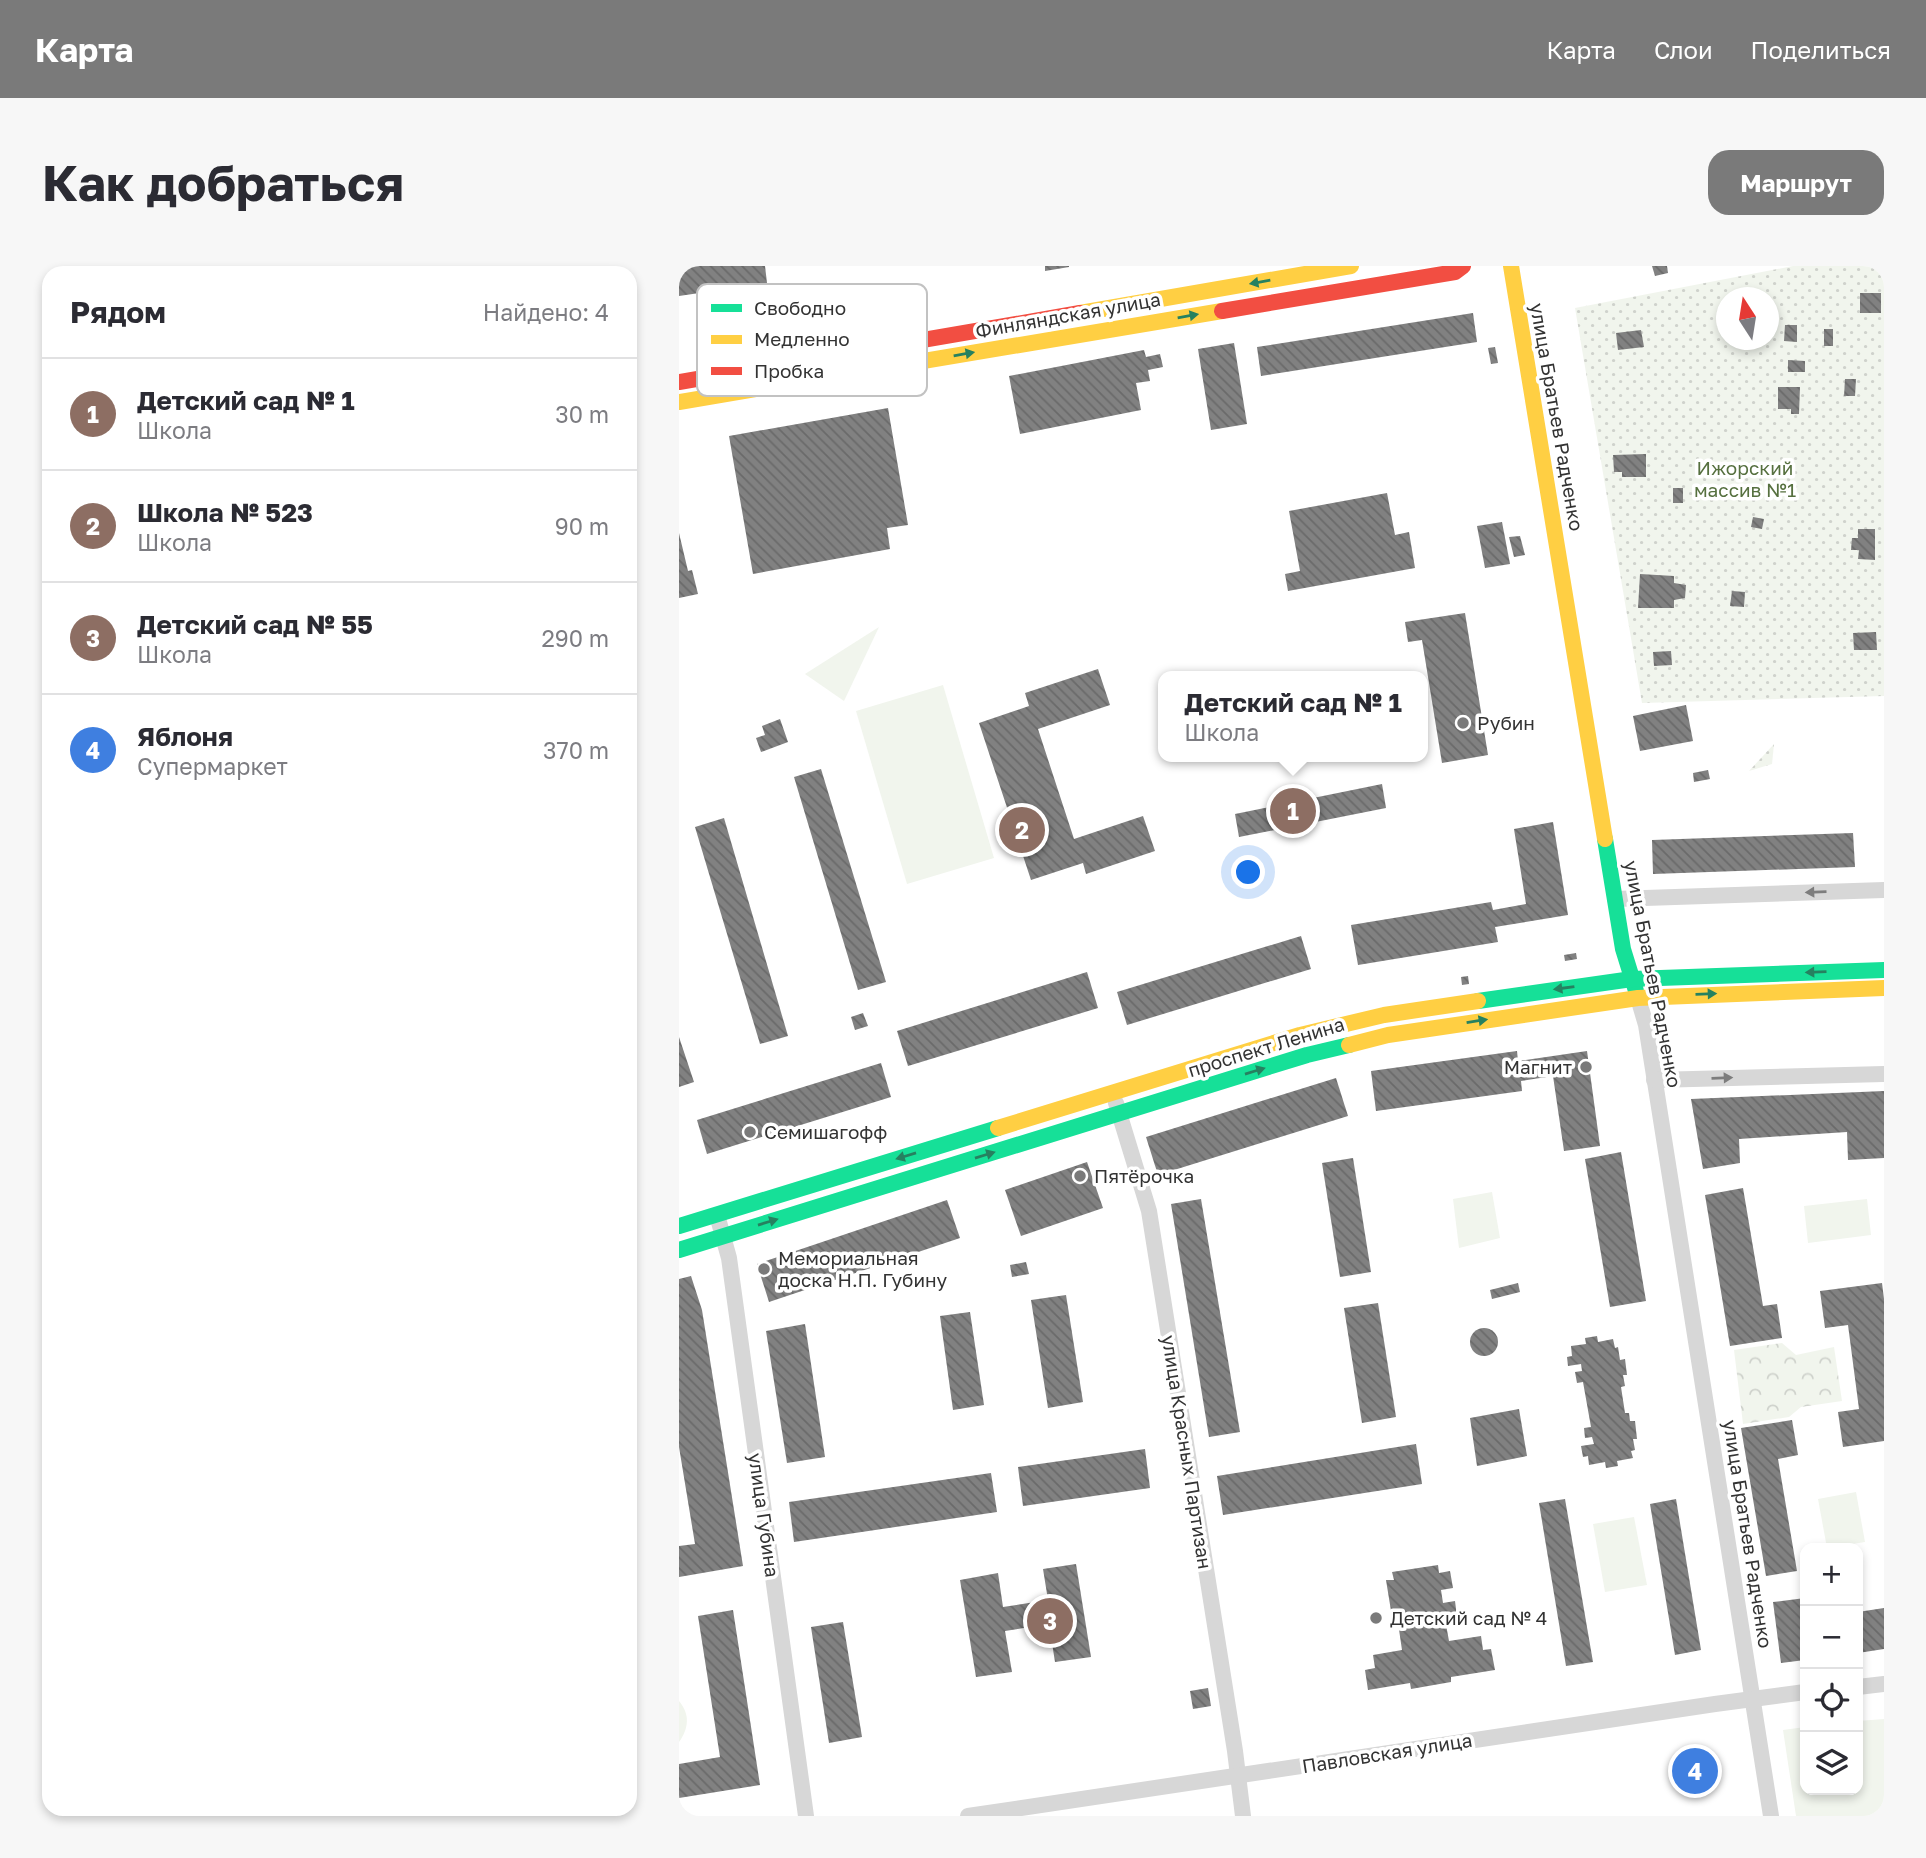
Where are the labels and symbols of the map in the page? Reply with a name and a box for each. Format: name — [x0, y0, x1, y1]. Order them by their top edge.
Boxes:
one-way arrow — [1249, 277, 1271, 288]
legend — [697, 284, 927, 396]
street label: Финляндская улица — [974, 287, 1162, 342]
north arrow — [1716, 287, 1779, 350]
text: Свободно — [754, 296, 846, 319]
street label: улица Братьев Радченко — [1526, 301, 1589, 533]
one-way arrow — [1177, 310, 1199, 321]
text: Медленно — [754, 327, 850, 350]
one-way arrow — [953, 348, 975, 359]
text: Пробка — [754, 359, 824, 382]
park label: Ижорский массив №1 — [1694, 456, 1796, 501]
place label: Рубин — [1477, 711, 1535, 734]
marker: Рубин — [1455, 715, 1471, 731]
pin: 1 — [1270, 785, 1316, 837]
pin: 2 — [999, 804, 1045, 856]
your location — [1231, 855, 1265, 889]
street label: улица Братьев Радченко — [1620, 858, 1687, 1089]
one-way arrow — [1805, 887, 1827, 898]
one-way arrow — [1805, 966, 1827, 977]
one-way arrow — [1553, 982, 1575, 993]
one-way arrow — [1695, 988, 1717, 999]
street label: проспект Ленина — [1185, 1012, 1347, 1081]
one-way arrow — [1466, 1016, 1488, 1027]
place label: Магнит — [1504, 1055, 1572, 1078]
marker: Магнит — [1578, 1059, 1594, 1075]
one-way arrow — [1245, 1066, 1266, 1076]
one-way arrow — [1711, 1073, 1733, 1084]
place label: Семишагофф — [764, 1120, 887, 1143]
marker: Семишагофф — [742, 1124, 758, 1140]
one-way arrow — [975, 1150, 996, 1160]
one-way arrow — [895, 1152, 916, 1162]
place label: Пятёрочка — [1094, 1164, 1194, 1187]
marker: Пятёрочка — [1072, 1168, 1088, 1184]
one-way arrow — [757, 1217, 778, 1227]
place label: Мемориальная доска Н.П. Губину — [778, 1246, 948, 1291]
marker: Мемориальная доска Н.П. Губину — [756, 1261, 772, 1277]
street label: улица Красных Партизан — [1158, 1333, 1217, 1571]
street label: улица Братьев Радченко — [1719, 1418, 1778, 1650]
street label: улица Губина — [744, 1451, 785, 1579]
pin: 3 — [1027, 1595, 1073, 1647]
place label: Детский сад № 4 — [1390, 1606, 1547, 1629]
marker: Детский сад № 4 — [1368, 1610, 1384, 1626]
street label: Павловская улица — [1300, 1728, 1474, 1777]
pin: 4 — [1672, 1745, 1718, 1797]

